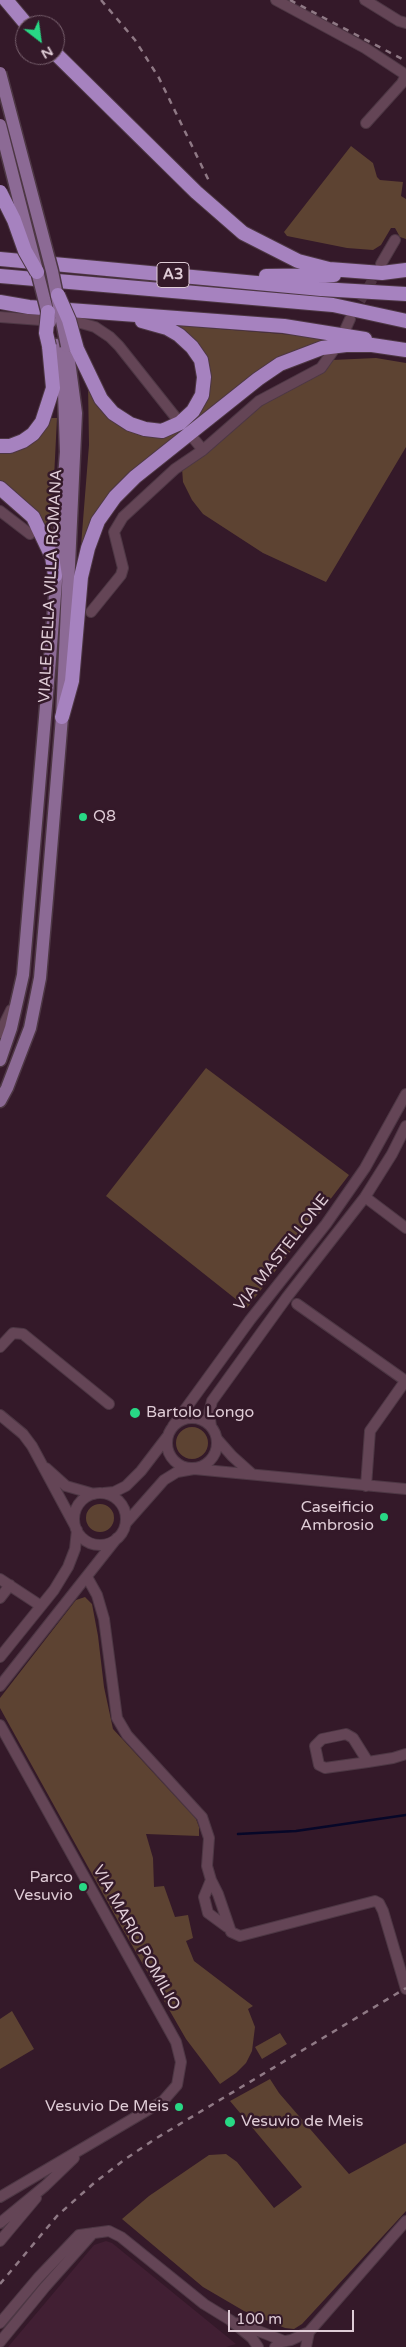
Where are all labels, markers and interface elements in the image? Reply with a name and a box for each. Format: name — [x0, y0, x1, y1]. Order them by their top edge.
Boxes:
north arrow — [15, 15, 65, 65]
text: N — [38, 42, 56, 63]
road number: A3 — [157, 262, 189, 288]
street label: VIALE DELLA VILLA ROMANA — [35, 469, 67, 703]
place label: Q8 — [93, 807, 116, 827]
marker: Q8 — [77, 811, 89, 823]
street label: VIA MASTELLONE — [230, 1191, 334, 1315]
place label: Bartolo Longo — [146, 1403, 254, 1423]
marker: Bartolo Longo — [128, 1406, 142, 1420]
place label: Caseificio Ambrosio — [300, 1498, 374, 1536]
marker: Caseificio Ambrosio — [378, 1511, 390, 1523]
street label: VIA MARIO POMILIO — [88, 1862, 184, 2014]
place label: Parco Vesuvio — [14, 1868, 73, 1906]
marker: Parco Vesuvio — [77, 1881, 89, 1893]
place label: Vesuvio De Meis — [45, 2097, 169, 2117]
marker: Vesuvio De Meis — [173, 2101, 185, 2113]
place label: Vesuvio de Meis — [241, 2112, 363, 2132]
marker: Vesuvio de Meis — [223, 2115, 237, 2129]
scale bar — [231, 2300, 357, 2332]
text: 100 m — [236, 2310, 282, 2328]

